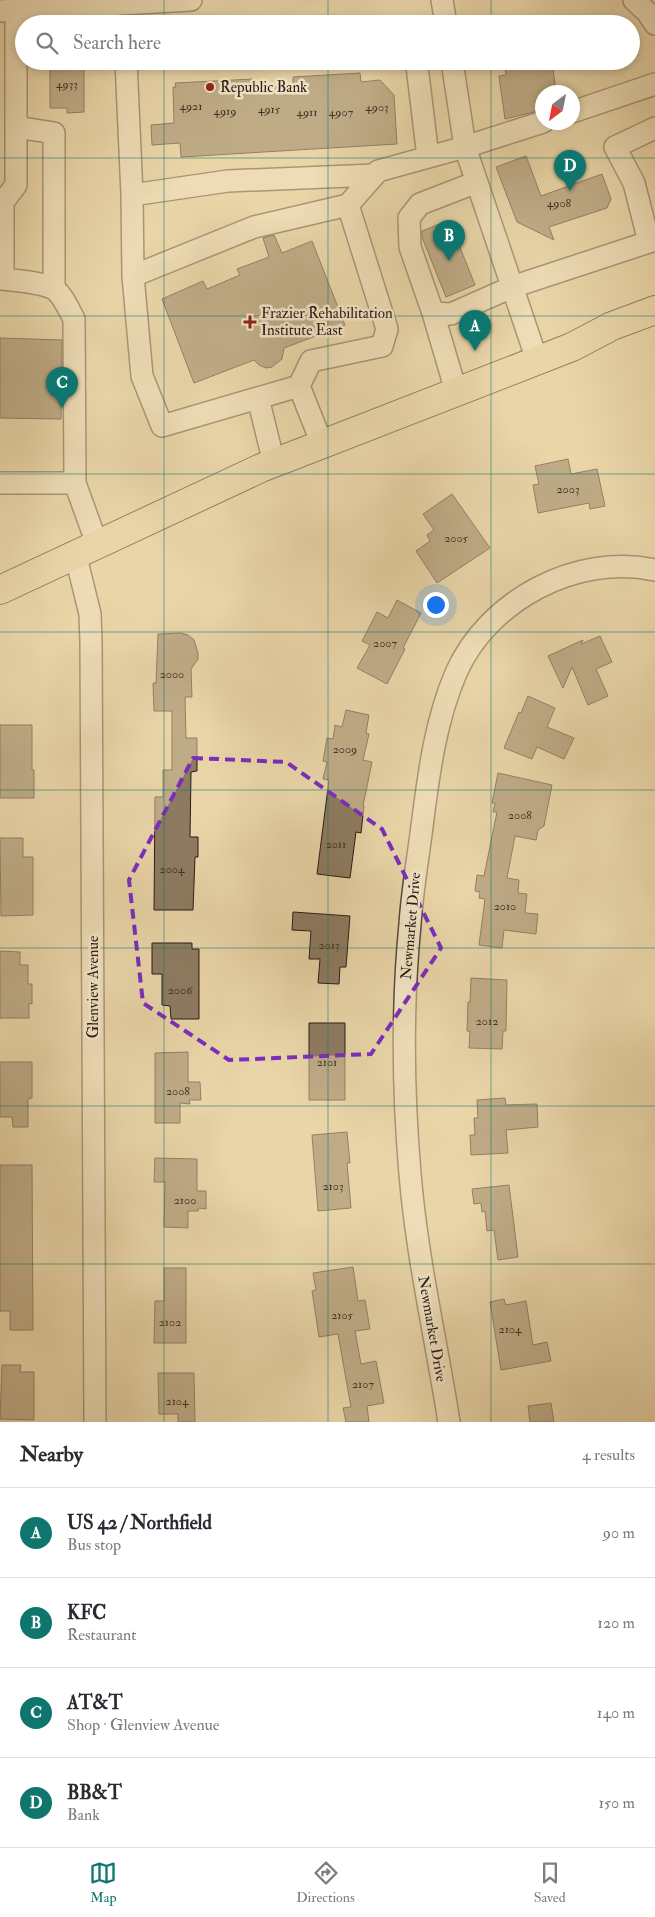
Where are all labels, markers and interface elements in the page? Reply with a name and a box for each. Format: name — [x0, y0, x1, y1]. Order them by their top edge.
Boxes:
search box — [15, 15, 640, 70]
icon: search — [33, 29, 61, 57]
text: Search here — [73, 31, 161, 55]
house number: 4933 — [56, 77, 78, 92]
place label: Republic Bank — [220, 78, 307, 98]
marker: Republic Bank — [204, 81, 216, 93]
north arrow — [535, 85, 580, 130]
house number: 4921 — [180, 99, 202, 114]
house number: 4903 — [365, 100, 389, 115]
house number: 4915 — [258, 102, 281, 117]
house number: 4919 — [214, 104, 236, 119]
house number: 4911 — [296, 105, 318, 120]
house number: 4907 — [329, 105, 354, 120]
pin: D — [554, 150, 586, 191]
house number: 4908 — [547, 196, 572, 211]
pin: B — [433, 220, 465, 261]
place label: Frazier Rehabilitation Institute East — [261, 304, 393, 340]
pin: A — [459, 310, 491, 351]
marker: Frazier Rehabilitation Institute East — [243, 315, 257, 329]
pin: C — [46, 367, 78, 408]
house number: 2003 — [557, 482, 580, 497]
house number: 2005 — [444, 531, 469, 546]
your location — [423, 592, 449, 618]
house number: 2007 — [373, 636, 397, 651]
house number: 2000 — [160, 667, 184, 682]
house number: 2009 — [333, 742, 357, 757]
house number: 2008 — [508, 808, 532, 823]
house number: 2011 — [326, 837, 346, 852]
house number: 2004 — [160, 862, 185, 877]
street label: Newmarket Drive — [397, 872, 425, 980]
house number: 2010 — [494, 899, 516, 914]
street label: Glenview Avenue — [84, 936, 103, 1038]
house number: 2013 — [318, 938, 340, 953]
house number: 2006 — [168, 983, 193, 998]
house number: 2012 — [476, 1014, 498, 1029]
house number: 2101 — [317, 1055, 337, 1070]
house number: 2008 — [166, 1084, 190, 1099]
house number: 2103 — [322, 1179, 344, 1194]
house number: 2100 — [174, 1193, 196, 1208]
street label: Newmarket Drive — [413, 1274, 451, 1384]
house number: 2105 — [331, 1308, 354, 1323]
house number: 2102 — [159, 1315, 181, 1330]
house number: 2104 — [499, 1322, 522, 1337]
house number: 2107 — [352, 1377, 374, 1392]
house number: 2104 — [166, 1394, 189, 1409]
text: Nearby — [20, 1441, 83, 1468]
text: 4 results — [582, 1445, 635, 1465]
text: US 42 / Northfield — [67, 1511, 212, 1535]
text: A — [31, 1523, 41, 1543]
text: 90 m — [603, 1523, 635, 1543]
text: Bus stop — [67, 1535, 121, 1555]
text: KFC — [67, 1601, 106, 1625]
text: B — [31, 1613, 41, 1633]
text: 120 m — [597, 1613, 635, 1633]
text: Restaurant — [67, 1625, 136, 1645]
text: AT&T — [67, 1691, 123, 1715]
text: C — [30, 1703, 42, 1723]
text: 140 m — [597, 1703, 635, 1723]
text: Shop · Glenview Avenue — [67, 1715, 220, 1735]
text: BB&T — [67, 1781, 122, 1805]
text: D — [29, 1793, 43, 1813]
text: 150 m — [598, 1793, 635, 1813]
text: Bank — [67, 1805, 100, 1825]
tab: Map — [89, 1859, 117, 1906]
tab: Directions — [296, 1859, 355, 1906]
tab: Saved — [534, 1859, 566, 1906]

